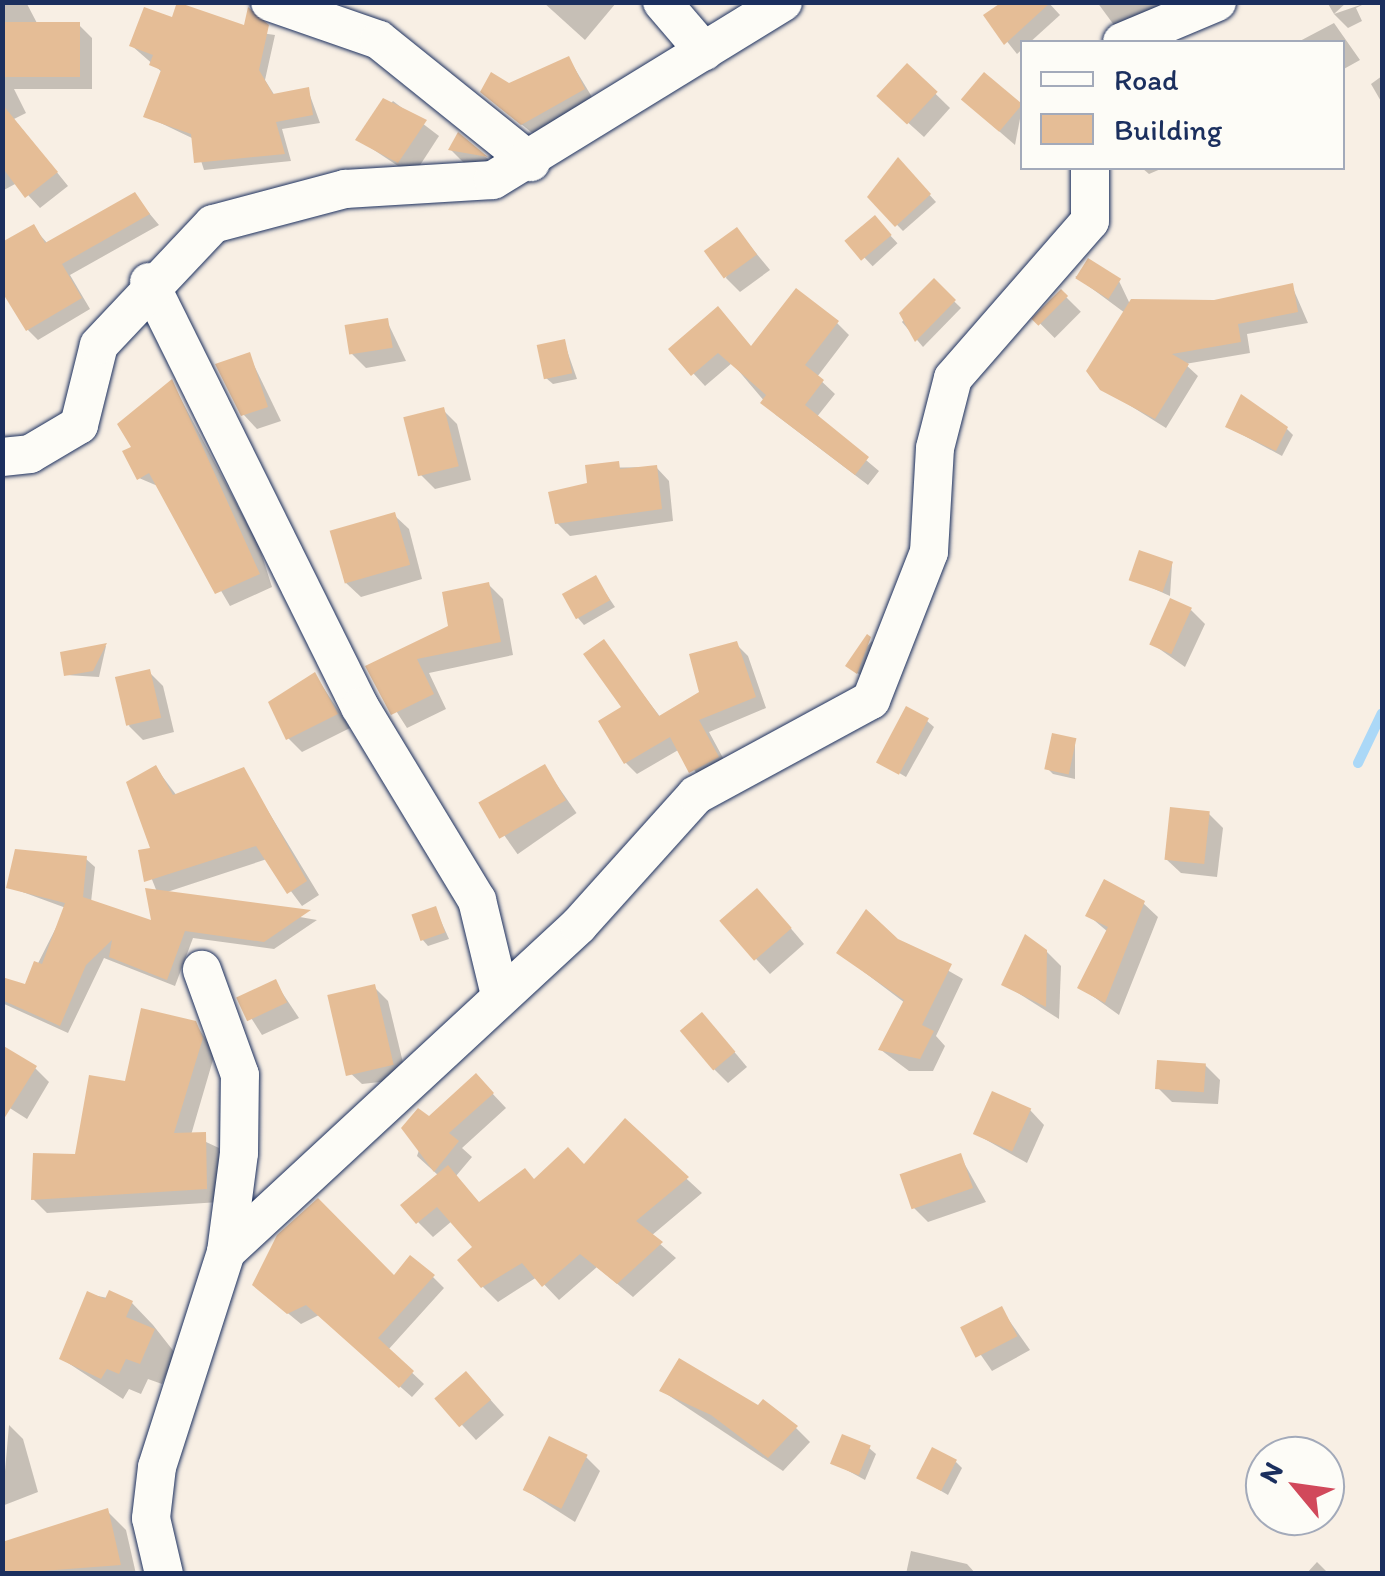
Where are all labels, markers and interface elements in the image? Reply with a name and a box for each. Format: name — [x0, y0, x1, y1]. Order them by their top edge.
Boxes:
legend — [1020, 40, 1345, 170]
text: Road — [1114, 61, 1179, 98]
text: Building — [1114, 111, 1222, 148]
north arrow — [1245, 1436, 1345, 1536]
text: N — [1251, 1456, 1290, 1489]

